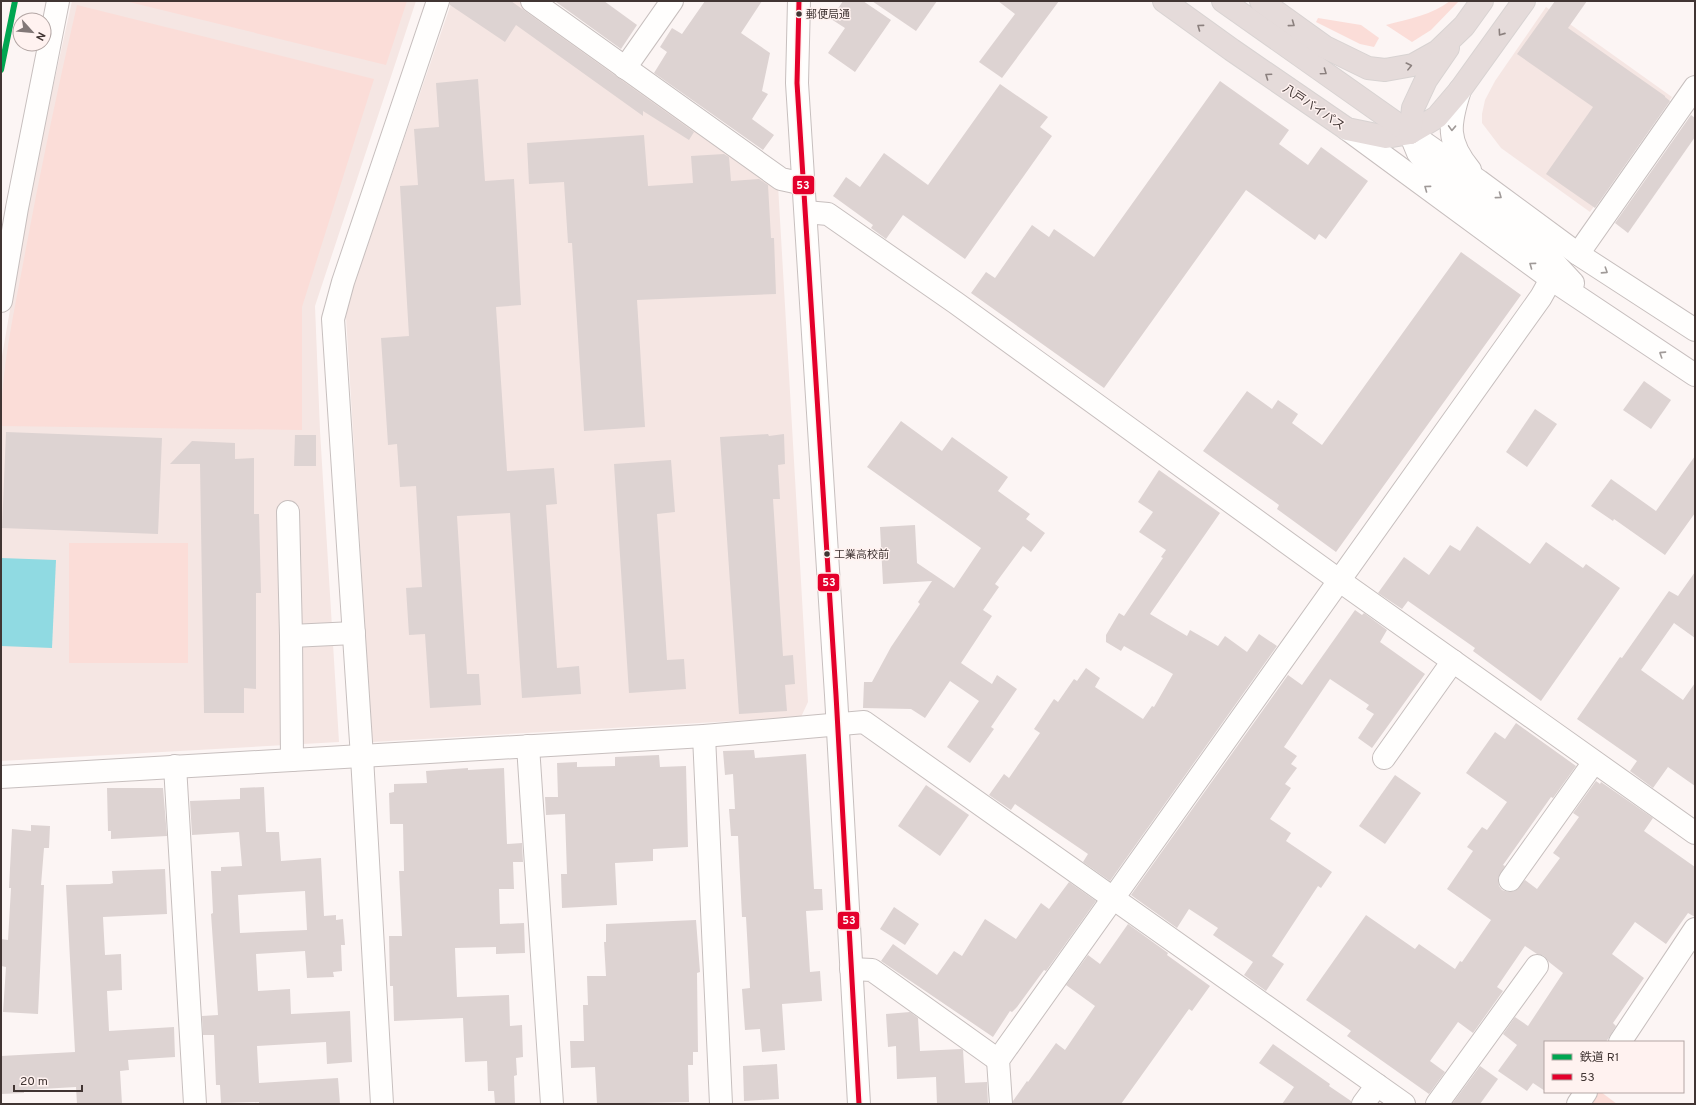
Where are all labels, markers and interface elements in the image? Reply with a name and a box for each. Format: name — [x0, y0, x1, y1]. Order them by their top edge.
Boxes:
place label: 郵便局通 — [806, 8, 850, 22]
marker: 郵便局通 — [794, 9, 804, 19]
north arrow — [12, 12, 52, 52]
one-way arrow — [1288, 19, 1295, 26]
one-way arrow — [1198, 25, 1205, 32]
text: N — [32, 29, 48, 43]
one-way arrow — [1498, 29, 1506, 36]
one-way arrow — [1406, 62, 1412, 70]
one-way arrow — [1319, 67, 1326, 74]
one-way arrow — [1265, 73, 1272, 81]
street label: 八戸バイパス — [1279, 81, 1348, 135]
one-way arrow — [1447, 125, 1456, 131]
line badge: 53 — [792, 175, 815, 195]
text: 53 — [796, 179, 810, 193]
one-way arrow — [1424, 185, 1431, 193]
one-way arrow — [1495, 191, 1502, 198]
one-way arrow — [1529, 262, 1536, 270]
one-way arrow — [1601, 266, 1608, 274]
one-way arrow — [1660, 352, 1667, 359]
place label: 工業高校前 — [834, 548, 889, 562]
marker: 工業高校前 — [822, 549, 832, 559]
line badge: 53 — [817, 573, 840, 592]
text: 53 — [822, 576, 836, 590]
line badge: 53 — [837, 911, 860, 930]
text: 53 — [842, 914, 856, 928]
legend — [1544, 1041, 1684, 1093]
text: 鉄道 R1 — [1580, 1050, 1619, 1066]
scale bar — [14, 1067, 82, 1093]
text: 53 — [1580, 1070, 1595, 1086]
text: 20 m — [20, 1074, 48, 1090]

